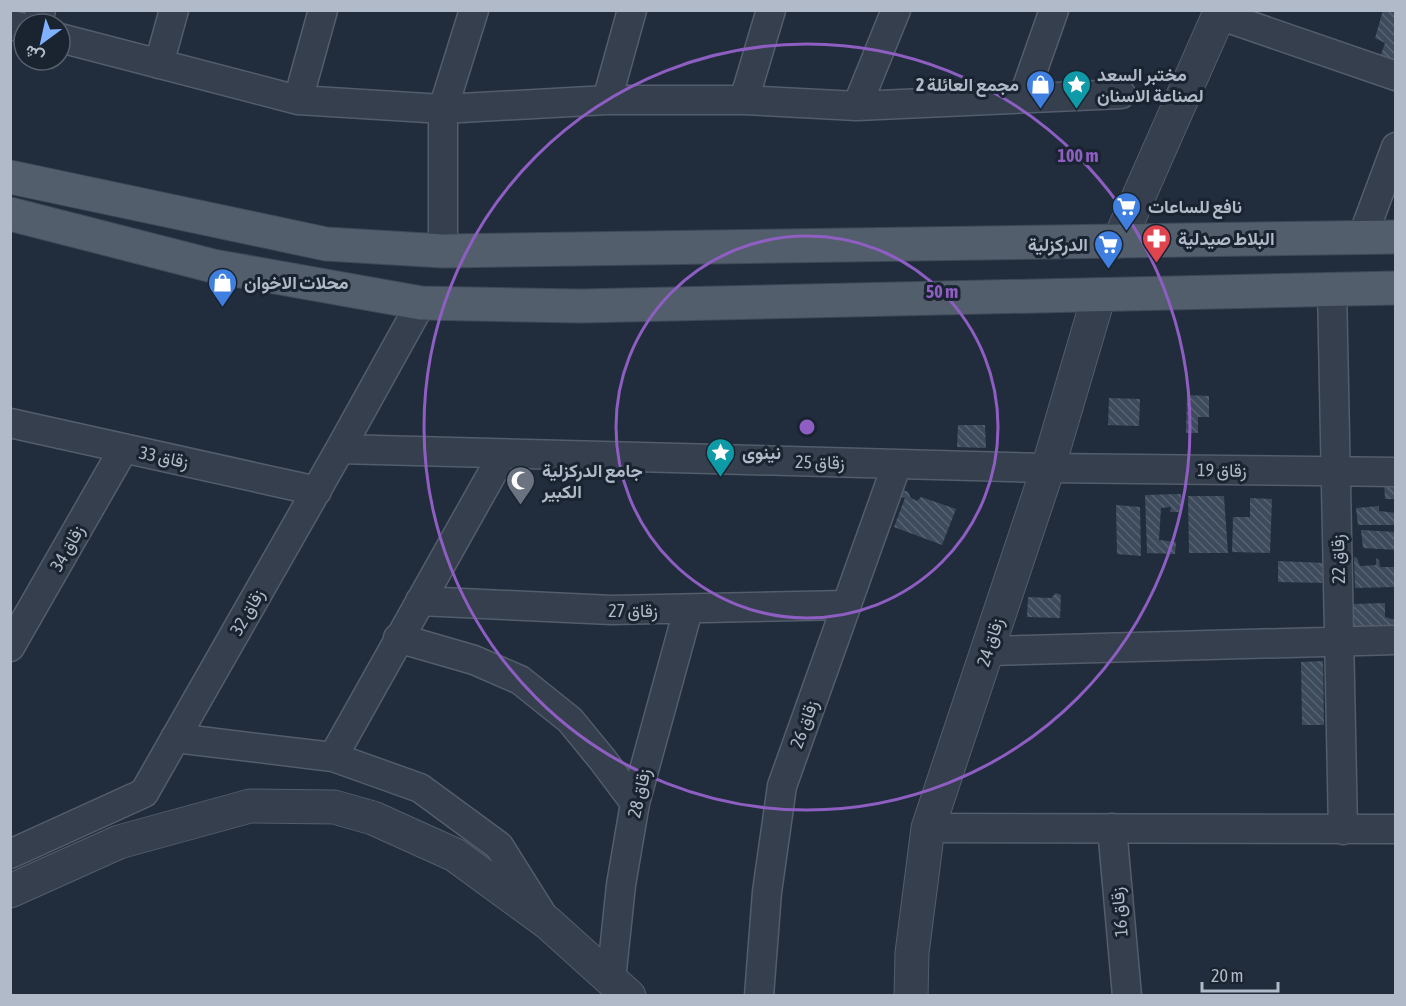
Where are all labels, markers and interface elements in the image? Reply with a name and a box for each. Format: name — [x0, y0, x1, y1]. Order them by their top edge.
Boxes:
north arrow — [12, 12, 72, 72]
text: ش — [21, 41, 47, 67]
place label: مختبر السعد لصناعة الاسنان — [1097, 64, 1204, 106]
shop icon: مجمع العائلة 2 — [1024, 68, 1056, 110]
place icon: مختبر السعد لصناعة الاسنان — [1060, 68, 1092, 110]
place label: مجمع العائلة 2 — [916, 74, 1019, 97]
text: 100 m — [1058, 145, 1098, 166]
supermarket icon: نافع للساعات — [1111, 190, 1143, 232]
place label: نافع للساعات — [1148, 196, 1242, 219]
pharmacy icon: البلاط صيدلية — [1141, 222, 1173, 264]
supermarket icon: الدركزلية — [1093, 228, 1125, 270]
place label: البلاط صيدلية — [1178, 228, 1275, 250]
place label: الدركزلية — [1028, 234, 1088, 256]
shop icon: محلات الاخوان — [207, 266, 239, 308]
place label: محلات الاخوان — [244, 272, 349, 294]
text: 50 m — [926, 281, 958, 302]
centre of rings — [797, 417, 817, 437]
place icon: نينوى — [705, 436, 737, 478]
street label: زقاق 33 — [137, 442, 191, 473]
place label: نينوى — [742, 442, 781, 464]
street label: زقاق 25 — [795, 451, 845, 474]
street label: زقاق 19 — [1197, 459, 1247, 482]
place label: جامع الدركزلية الكبير — [541, 460, 643, 503]
mosque icon: جامع الدركزلية الكبير — [505, 464, 537, 506]
street label: زقاق 34 — [45, 521, 89, 575]
street label: زقاق 22 — [1327, 534, 1350, 584]
street label: زقاق 32 — [225, 585, 269, 639]
street label: زقاق 27 — [608, 600, 658, 622]
street label: زقاق 24 — [972, 615, 1009, 669]
street label: زقاق 26 — [786, 697, 823, 751]
street label: زقاق 28 — [623, 766, 656, 820]
street label: زقاق 16 — [1106, 886, 1133, 938]
scale bar — [1202, 955, 1278, 993]
text: 20 m — [1211, 965, 1243, 986]

